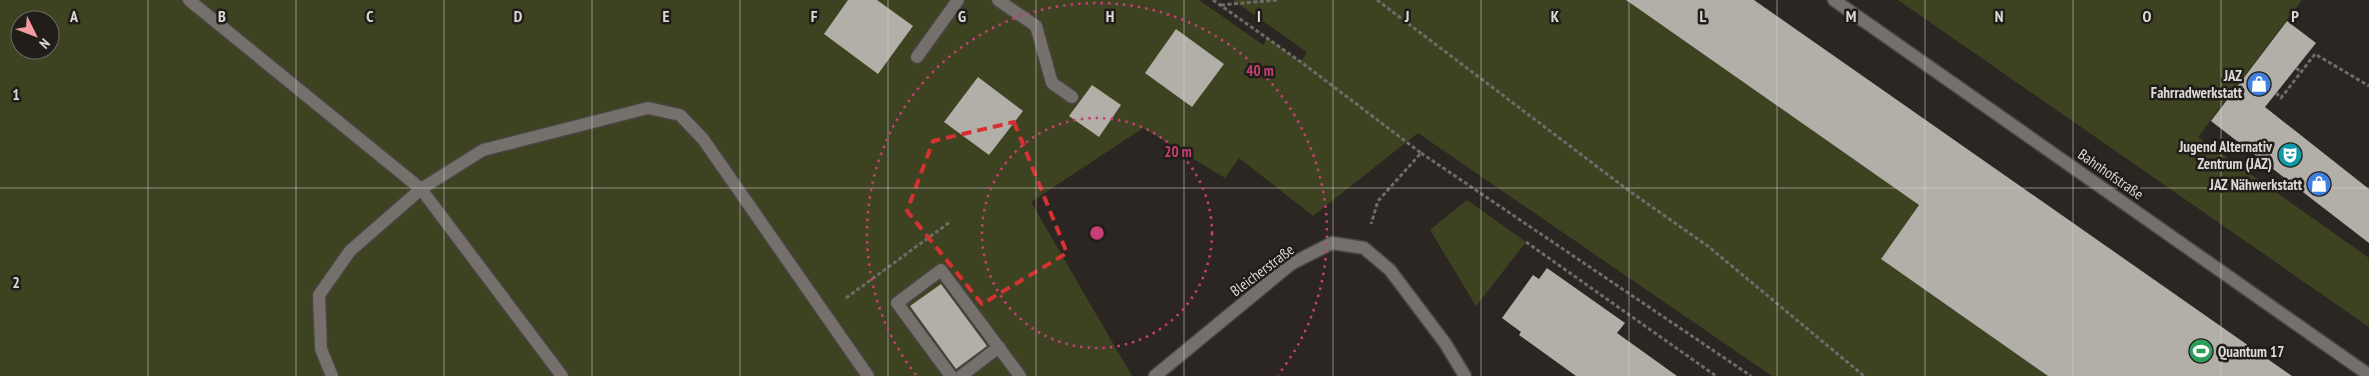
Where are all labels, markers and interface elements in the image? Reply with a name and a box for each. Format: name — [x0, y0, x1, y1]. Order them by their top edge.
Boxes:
text: A — [69, 6, 79, 26]
text: B — [218, 6, 226, 26]
text: C — [366, 6, 374, 26]
text: D — [514, 6, 523, 26]
text: E — [663, 6, 670, 26]
text: F — [811, 6, 818, 26]
text: G — [958, 6, 966, 26]
text: H — [1106, 6, 1114, 26]
text: I — [1257, 6, 1261, 26]
text: J — [1404, 6, 1409, 26]
text: K — [1551, 6, 1560, 26]
text: L — [1700, 6, 1707, 26]
text: M — [1846, 6, 1856, 26]
text: N — [1995, 6, 2003, 26]
text: O — [2143, 6, 2152, 26]
text: P — [2291, 6, 2299, 26]
north arrow — [10, 10, 60, 60]
text: N — [35, 35, 54, 53]
text: 40 m — [1246, 61, 1274, 80]
place label: JAZ Fahrradwerkstatt — [2151, 66, 2243, 102]
shop icon: JAZ Fahrradwerkstatt — [2246, 71, 2272, 97]
text: 1 — [12, 84, 20, 104]
place label: Jugend Alternativ Zentrum (JAZ) — [2178, 137, 2273, 173]
text: 20 m — [1164, 142, 1192, 161]
theatre icon: Jugend Alternativ Zentrum (JAZ) — [2277, 142, 2303, 168]
street label: Bahnhofstraße — [2074, 144, 2148, 204]
shop icon: JAZ Nähwerkstatt — [2306, 171, 2332, 197]
place label: JAZ Nähwerkstatt — [2209, 175, 2303, 194]
centre of rings — [1088, 224, 1106, 242]
street label: Bleicherstraße — [1226, 240, 1298, 300]
text: 2 — [12, 272, 20, 292]
sports icon: Quantum 17 — [2188, 338, 2214, 364]
place label: Quantum 17 — [2218, 342, 2284, 361]

